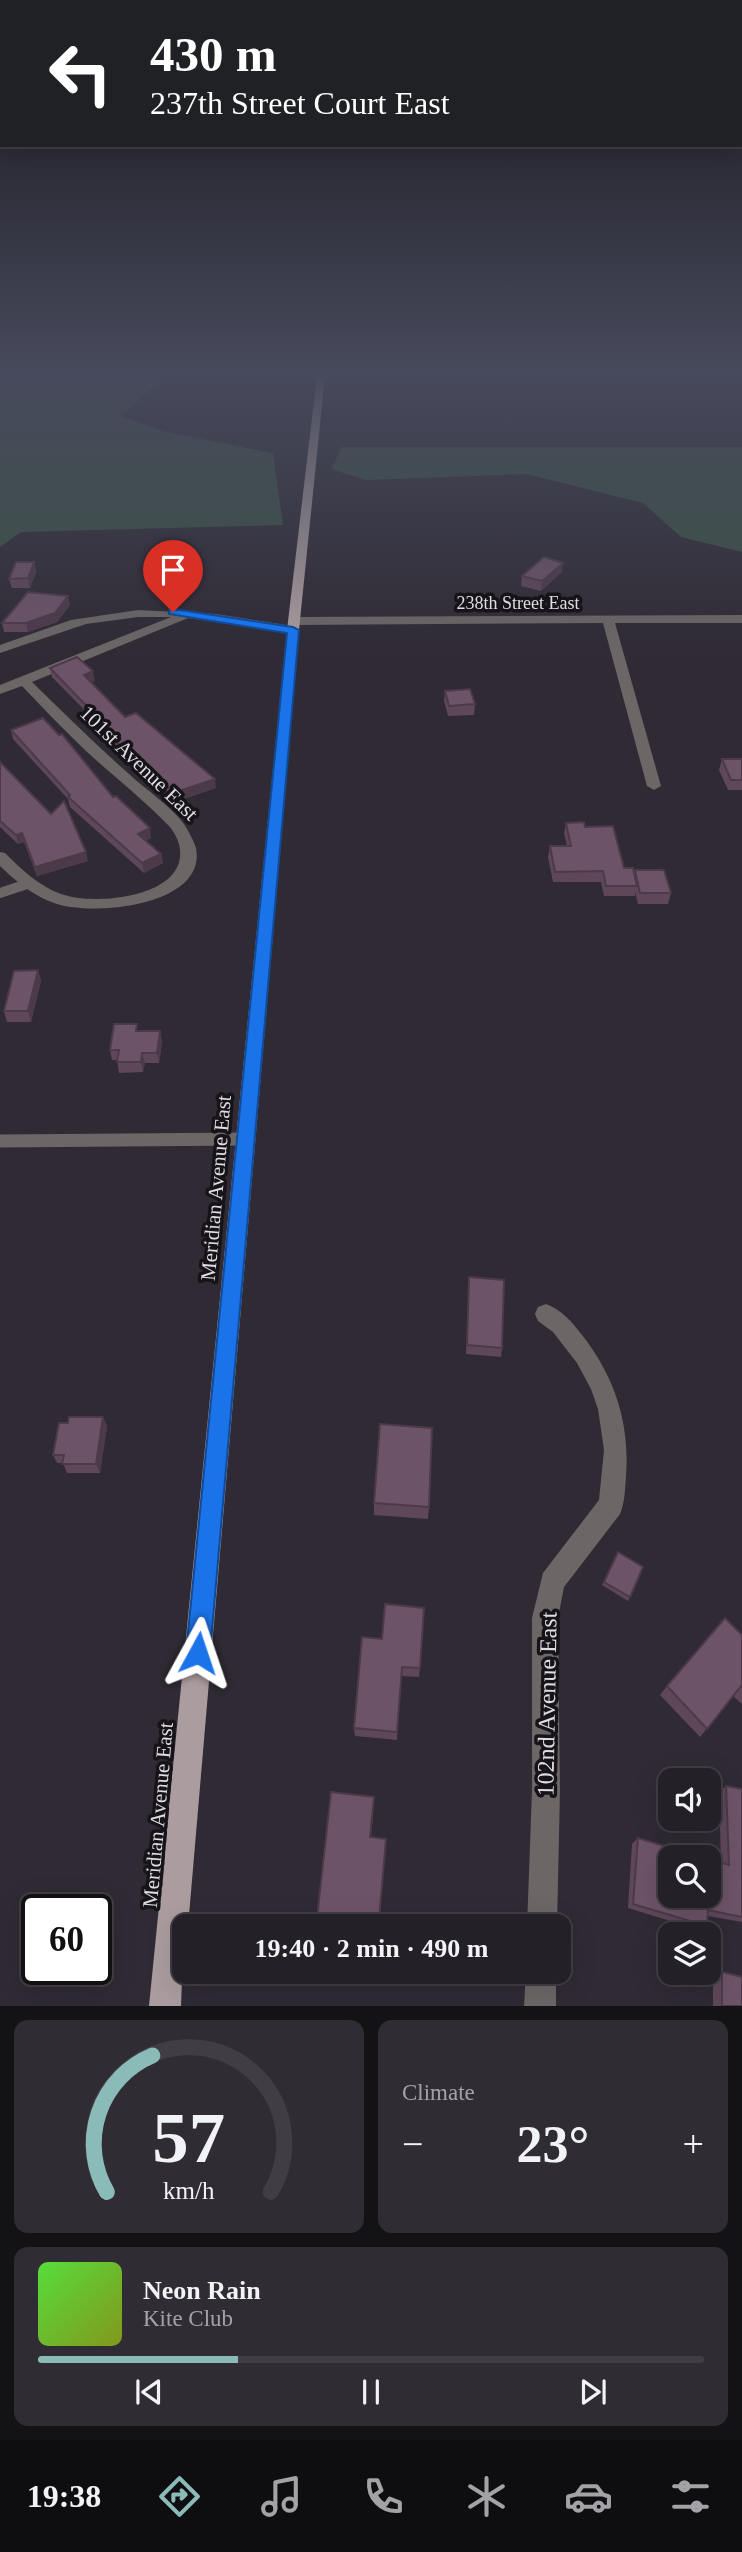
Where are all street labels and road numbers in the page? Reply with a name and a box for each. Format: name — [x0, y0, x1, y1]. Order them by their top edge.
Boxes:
street label: 238th Street East — [457, 593, 579, 613]
street label: 101st Avenue East — [75, 701, 203, 825]
street label: Meridian Avenue East — [196, 1094, 236, 1282]
street label: 102nd Avenue East — [532, 1611, 562, 1797]
street label: Meridian Avenue East — [138, 1721, 178, 1909]

